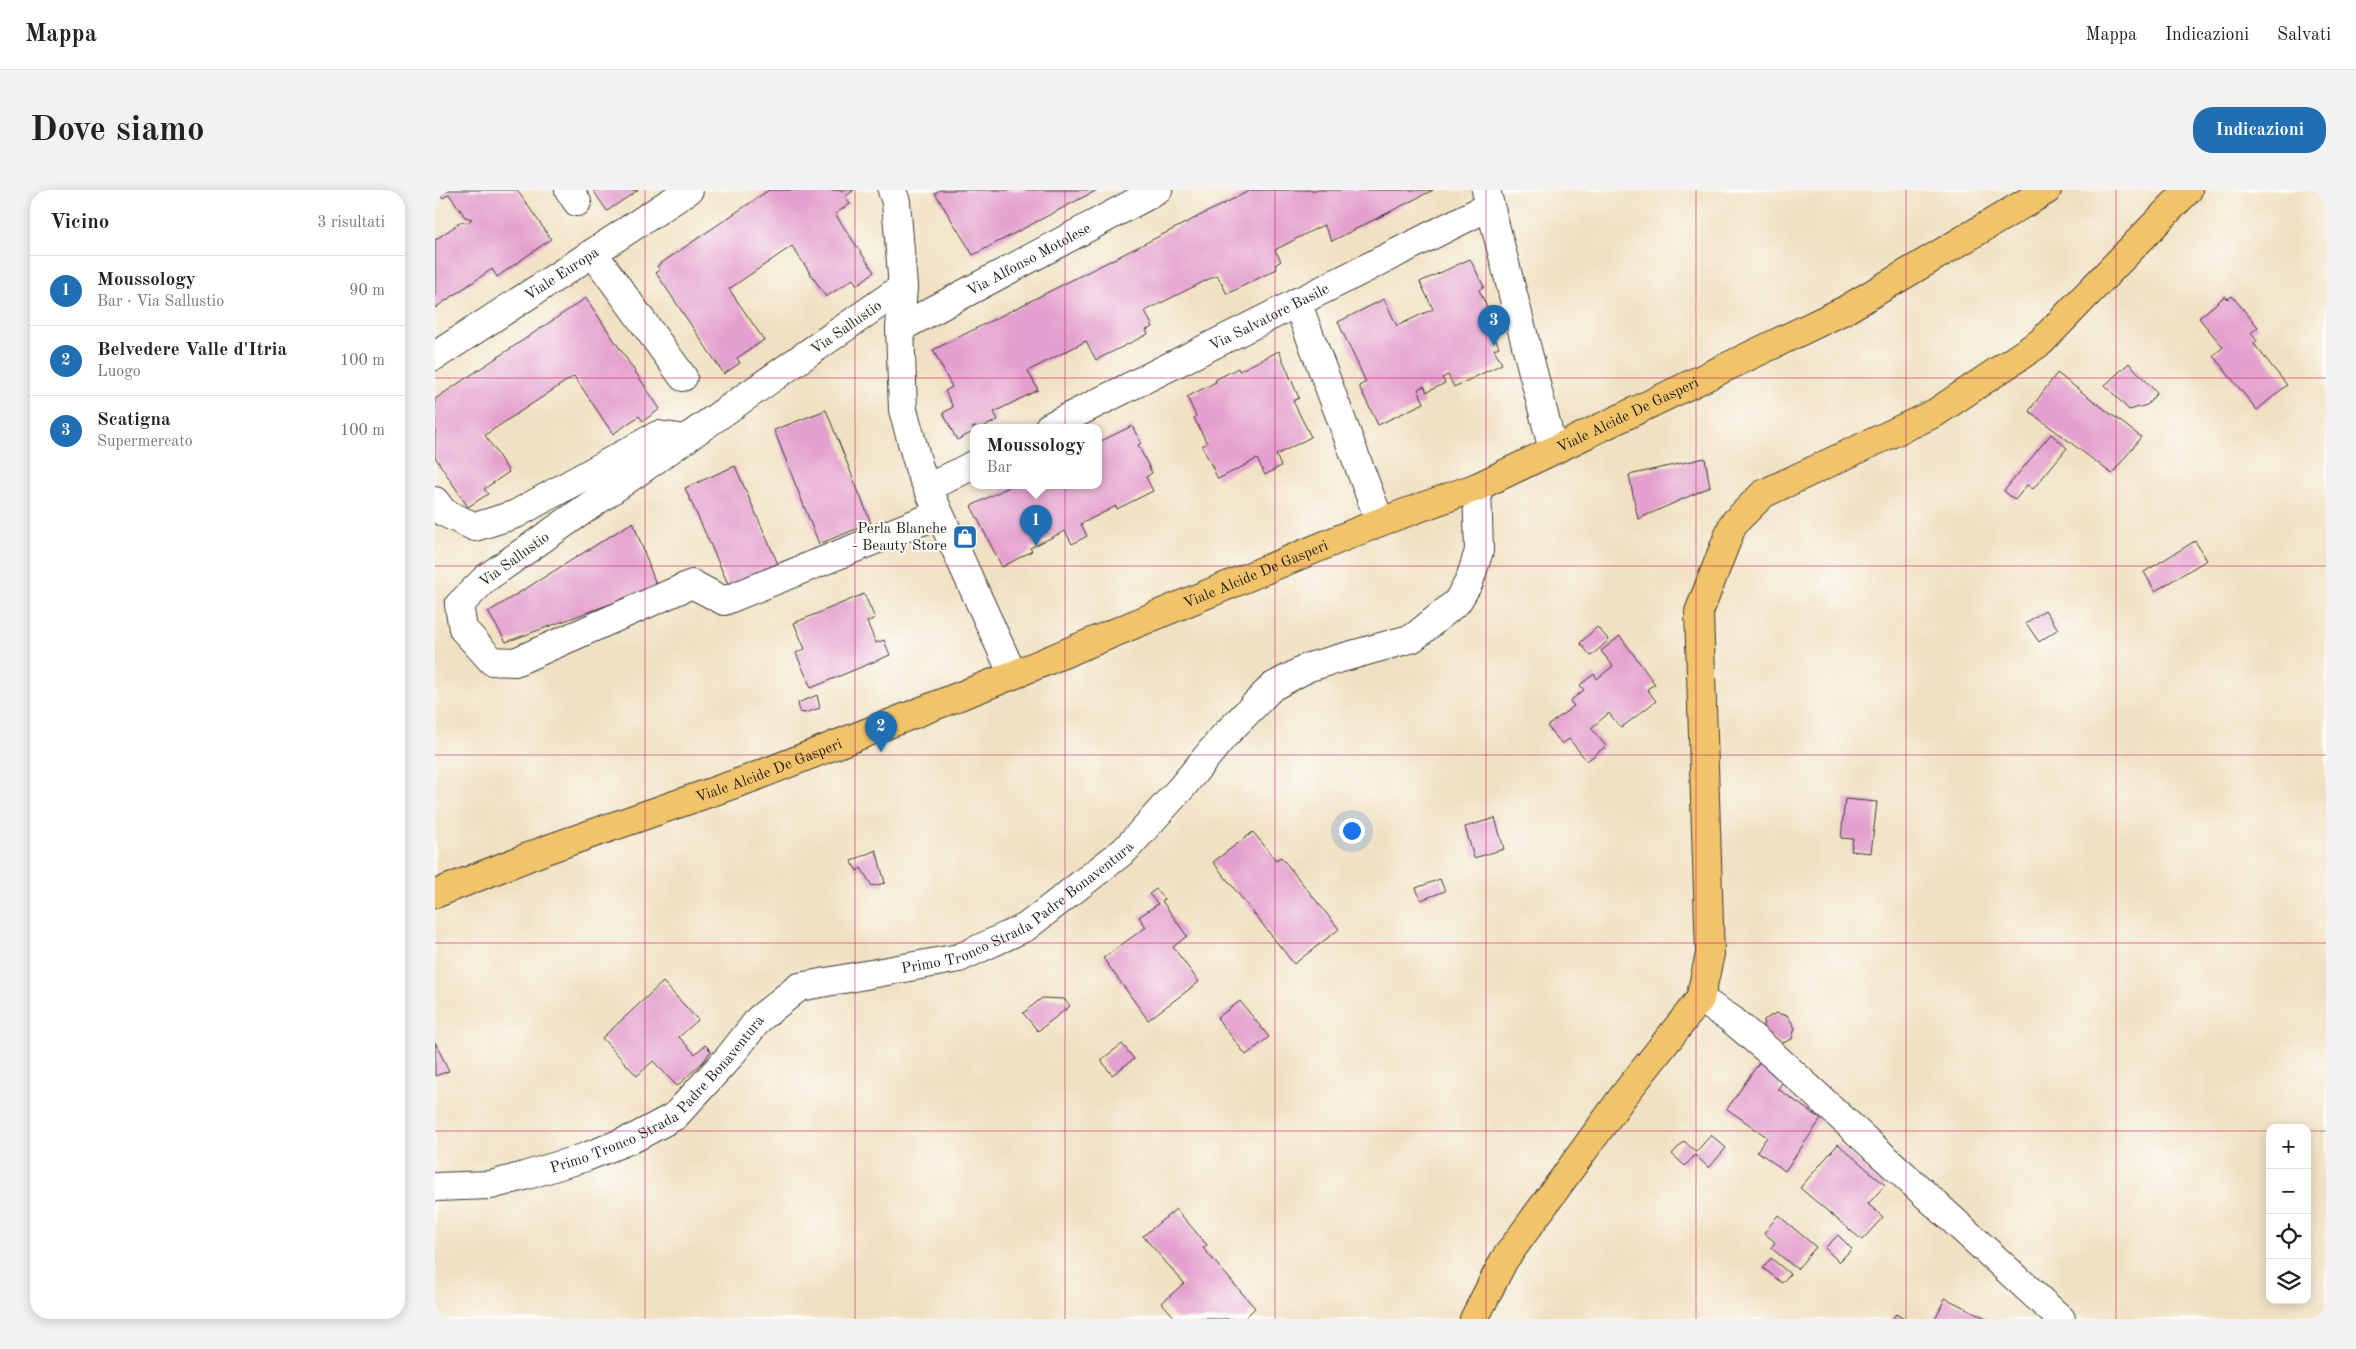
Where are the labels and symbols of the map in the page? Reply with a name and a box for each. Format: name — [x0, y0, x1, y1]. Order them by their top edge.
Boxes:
street label: Via Alfonso Motolese — [965, 221, 1094, 300]
street label: Viale Europa — [523, 245, 602, 304]
street label: Via Salvatore Basile — [1207, 282, 1332, 354]
street label: Via Sallustio — [809, 298, 885, 358]
pin: 3 — [1478, 305, 1510, 346]
street label: Viale Alcide De Gasperi — [1555, 376, 1701, 456]
pin: 1 — [1020, 505, 1052, 546]
place label: Perla Blanche - Beauty Store — [852, 522, 947, 554]
shop icon: Perla Blanche - Beauty Store — [952, 524, 978, 550]
street label: Via Sallustio — [477, 530, 553, 591]
street label: Viale Alcide De Gasperi — [1182, 538, 1331, 612]
pin: 2 — [865, 711, 897, 752]
street label: Viale Alcide De Gasperi — [694, 737, 845, 806]
your location — [1339, 818, 1365, 844]
street label: Primo Tronco Strada Padre Bonaventura — [900, 839, 1138, 977]
street label: Primo Tronco Strada Padre Bonaventura — [549, 1013, 768, 1177]

